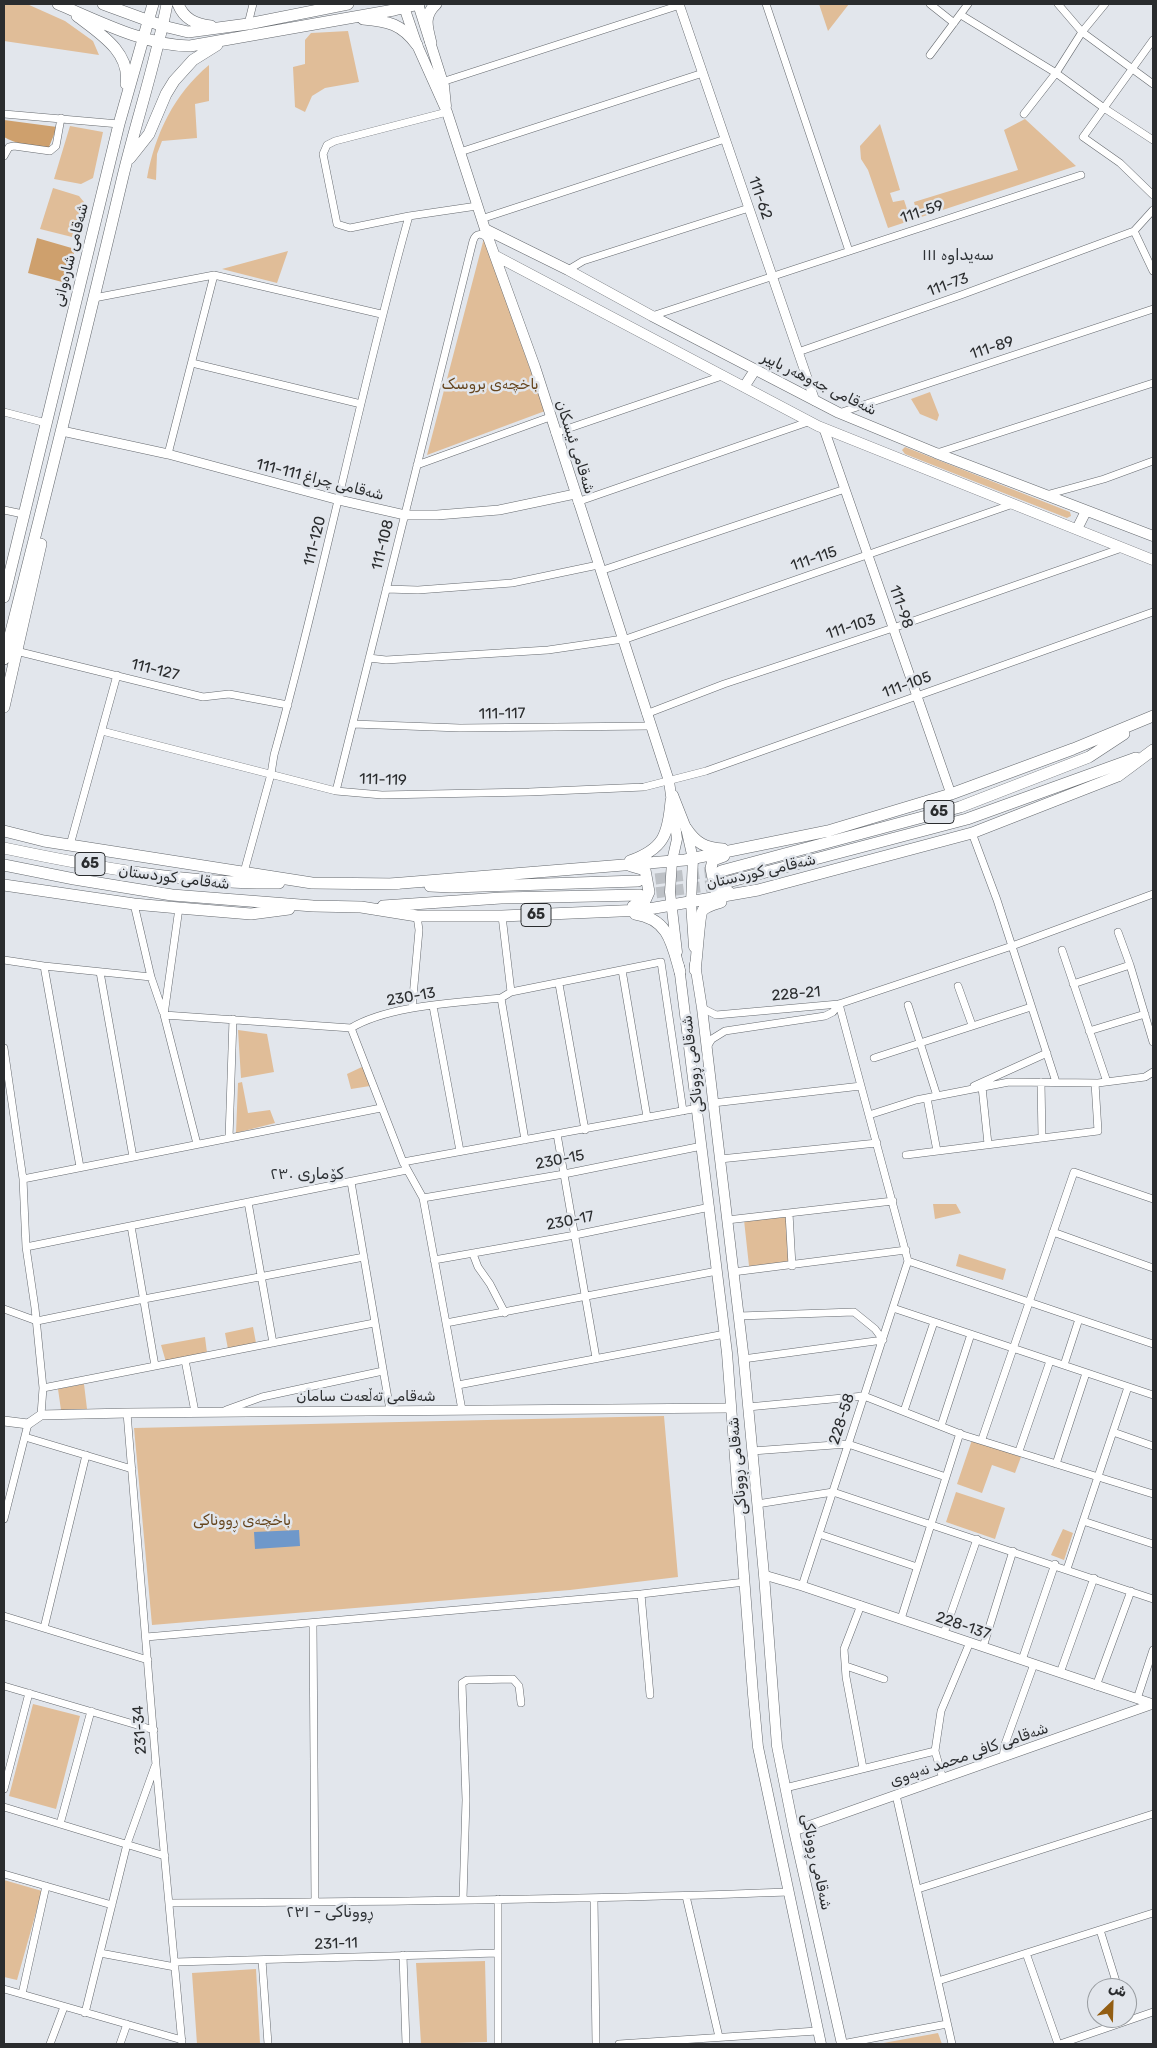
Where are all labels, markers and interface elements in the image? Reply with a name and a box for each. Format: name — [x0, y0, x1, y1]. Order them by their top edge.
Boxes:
street label: 111-62 — [744, 174, 776, 222]
street label: 111-59 — [898, 197, 946, 227]
street label: شەقامی شارەوانی — [49, 201, 93, 309]
district label: سەیداوە ١١١ — [922, 245, 994, 265]
street label: 111-73 — [925, 269, 971, 301]
street label: 111-89 — [968, 332, 1016, 364]
street label: شەقامی جەوهەر باپیر — [758, 348, 880, 420]
park label: باخچەی بروسک — [441, 376, 539, 394]
street label: شەقامی ئیسکان — [551, 398, 599, 496]
street label: شەقامی چراغ 111-111 — [254, 455, 386, 505]
street label: 111-120 — [300, 514, 330, 568]
street label: 111-108 — [368, 518, 398, 572]
street label: 111-115 — [789, 543, 839, 575]
street label: 111-98 — [885, 583, 917, 631]
street label: 111-103 — [824, 611, 878, 643]
street label: 111-127 — [129, 655, 181, 685]
street label: 111-105 — [880, 668, 934, 702]
street label: 111-117 — [479, 705, 525, 723]
street label: 111-119 — [359, 770, 407, 790]
road number: 65 — [924, 800, 954, 824]
street label: شەقامی کوردستان — [704, 851, 818, 893]
road number: 65 — [75, 852, 105, 876]
street label: شەقامی کوردستان — [117, 862, 231, 894]
road number: 65 — [521, 904, 551, 926]
street label: 228-21 — [771, 983, 821, 1005]
street label: 230-13 — [385, 984, 437, 1010]
street label: شەقامی ڕووناکی — [678, 1014, 708, 1114]
street label: 230-15 — [534, 1146, 586, 1174]
district label: کۆماری ٢٣٠ — [270, 1164, 344, 1184]
street label: 230-17 — [545, 1208, 595, 1234]
street label: شەقامی تەڵعەت سامان — [296, 1388, 436, 1406]
street label: 228-58 — [825, 1391, 859, 1447]
street label: شەقامی ڕووناکی — [725, 1416, 751, 1516]
park label: باخچەی ڕووناکی — [193, 1512, 291, 1530]
street label: 228-137 — [933, 1608, 993, 1644]
street label: 231-34 — [129, 1705, 151, 1755]
street label: شەقامی کافی محمد نەبەوی — [887, 1719, 1051, 1791]
street label: شەقامی ڕووناکی — [797, 1812, 835, 1912]
district label: ڕووناکی - ٢٣١ — [286, 1902, 374, 1922]
street label: 231-11 — [314, 1934, 358, 1954]
north arrow — [1087, 1978, 1137, 2028]
text: ش — [1106, 1978, 1129, 2001]

